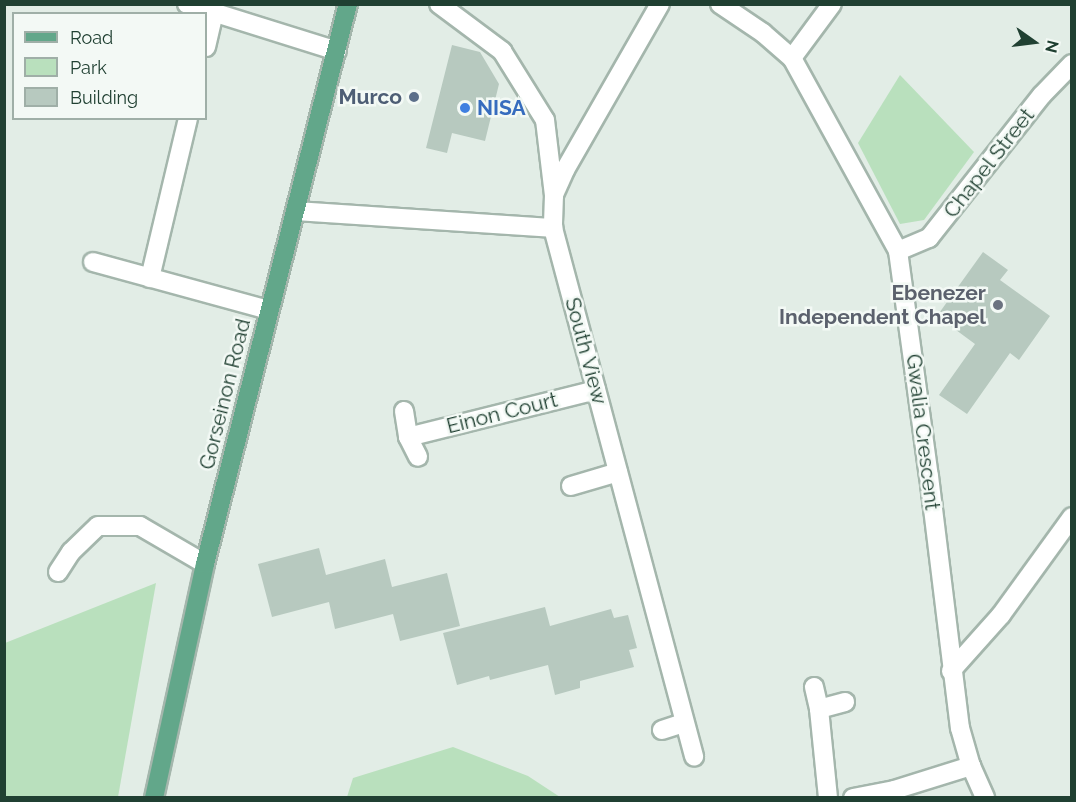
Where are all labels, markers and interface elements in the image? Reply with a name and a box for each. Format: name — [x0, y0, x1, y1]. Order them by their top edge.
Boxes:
legend — [12, 12, 207, 120]
north arrow — [1004, 12, 1064, 72]
text: Road — [70, 27, 113, 48]
text: N — [1041, 38, 1063, 55]
text: Park — [70, 57, 107, 78]
place label: Murco — [338, 84, 402, 110]
text: Building — [70, 87, 138, 108]
marker: Murco — [407, 90, 421, 104]
place label: NISA — [477, 95, 526, 121]
marker: NISA — [458, 101, 472, 115]
street label: Chapel Street — [938, 103, 1040, 223]
place label: Ebenezer Independent Chapel — [779, 280, 986, 330]
street label: South View — [560, 294, 612, 408]
marker: Ebenezer Independent Chapel — [991, 298, 1005, 312]
street label: Gorseinon Road — [194, 316, 256, 472]
street label: Gwalia Crescent — [901, 353, 945, 511]
street label: Einon Court — [444, 387, 560, 439]

